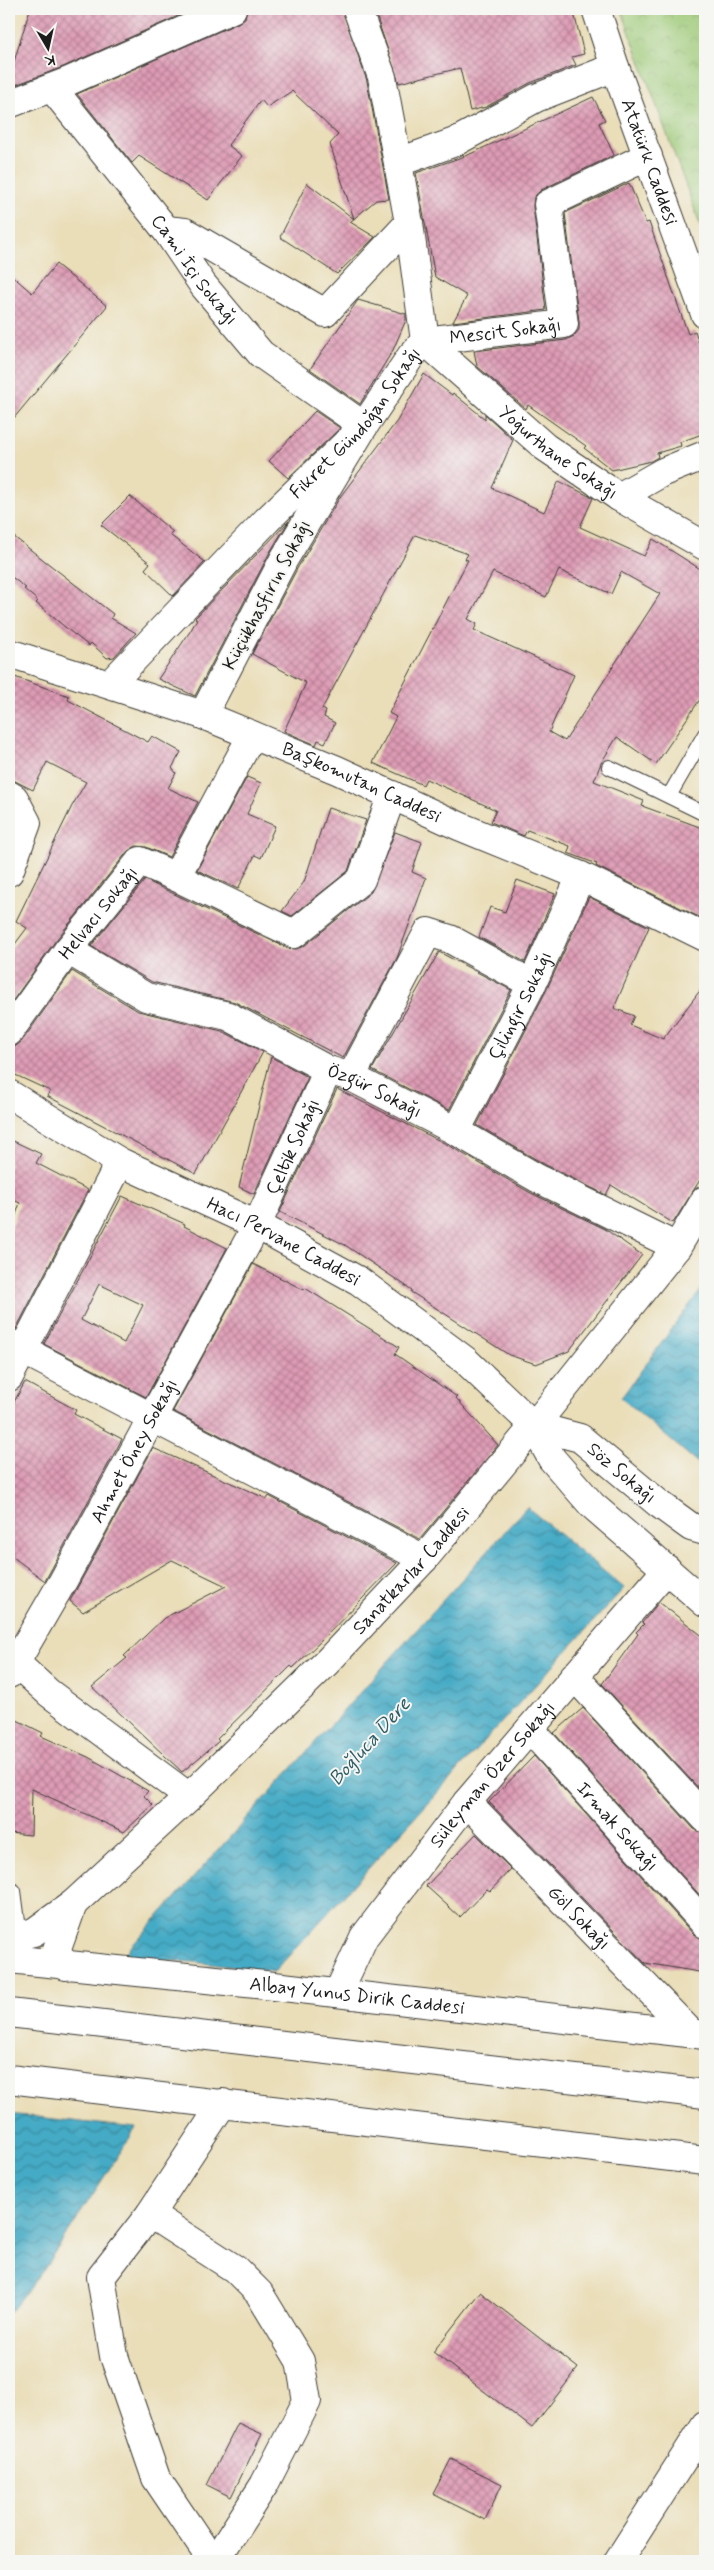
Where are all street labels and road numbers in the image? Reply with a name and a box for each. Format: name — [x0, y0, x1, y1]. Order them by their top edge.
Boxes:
street label: Atatürk Caddesi — [615, 95, 684, 228]
street label: Cami İçi Sokağı — [146, 209, 244, 330]
street label: Mescit Sokağı — [448, 312, 563, 350]
street label: Fikret Gündoğan Sokağı — [284, 341, 426, 504]
street label: Yoğurthane Sokağı — [493, 399, 623, 505]
street label: Küçükhasfırın Sokağı — [217, 516, 318, 675]
street label: Başkomutan Caddesi — [278, 736, 445, 829]
street label: Helvacı Sokağı — [53, 861, 144, 964]
street label: Çilingir Sokağı — [482, 947, 558, 1064]
street label: Özgür Sokağı — [324, 1058, 426, 1124]
street label: Çeltik Sokağı — [260, 1095, 326, 1199]
street label: Hacı Pervane Caddesi — [203, 1191, 365, 1292]
street label: Ahmet Öney Sokağı — [85, 1374, 184, 1527]
street label: Söz Sokağı — [582, 1437, 662, 1509]
street label: Sanatkarlar Caddesi — [347, 1501, 475, 1640]
street label: Süleyman Özer Sokağı — [424, 1696, 561, 1853]
street label: Irmak Sokağı — [571, 1776, 664, 1876]
street label: Göl Sokağı — [542, 1880, 616, 1955]
street label: Albay Yunus Dirik Caddesi — [248, 1971, 466, 2020]

